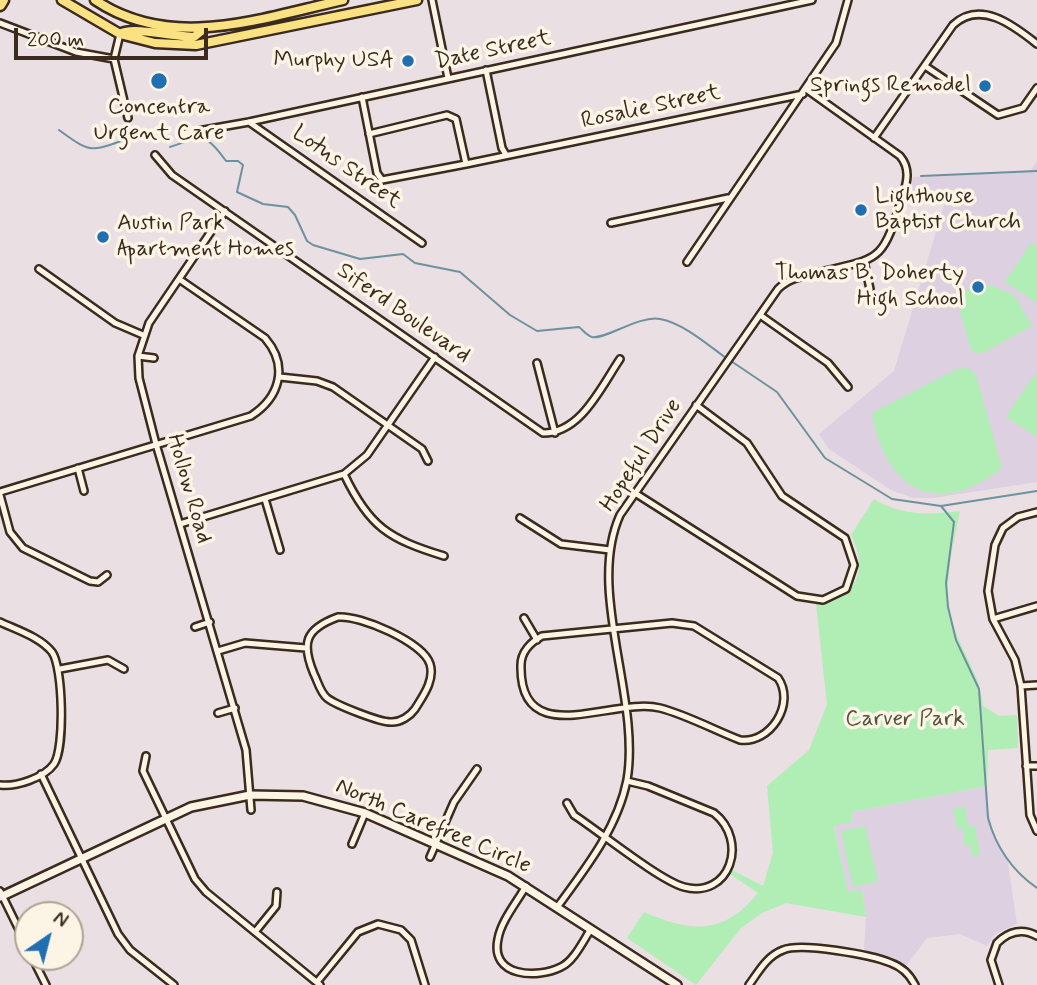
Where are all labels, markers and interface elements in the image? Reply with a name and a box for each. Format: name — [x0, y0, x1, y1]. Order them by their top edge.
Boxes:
scale bar — [18, 14, 212, 58]
street label: Date Street — [433, 25, 553, 77]
text: 200 m — [27, 26, 84, 54]
place label: Murphy USA — [273, 47, 394, 75]
marker: Murphy USA — [400, 53, 416, 69]
marker: Concentra Urgent Care — [149, 71, 169, 91]
place label: Springs Remodel — [810, 72, 971, 100]
marker: Springs Remodel — [977, 78, 993, 94]
street label: Rosalie Street — [579, 80, 723, 136]
place label: Concentra Urgent Care — [94, 94, 224, 148]
street label: Lotus Street — [286, 120, 406, 216]
place label: Lighthouse Baptist Church — [875, 183, 1021, 237]
marker: Lighthouse Baptist Church — [853, 202, 869, 218]
place label: Austin Park Apartment Homes — [117, 210, 294, 264]
marker: Austin Park Apartment Homes — [95, 229, 111, 245]
street label: Siferd Boulevard — [331, 258, 475, 370]
place label: Thomas B. Doherty High School — [775, 260, 964, 314]
marker: Thomas B. Doherty High School — [970, 279, 986, 295]
street label: Hopeful Drive — [595, 394, 689, 518]
street label: Hollow Road — [159, 431, 217, 547]
park label: Carver Park — [845, 706, 965, 734]
street label: North Carefree Circle — [331, 773, 535, 881]
north arrow — [14, 901, 84, 971]
text: N — [48, 906, 73, 934]

